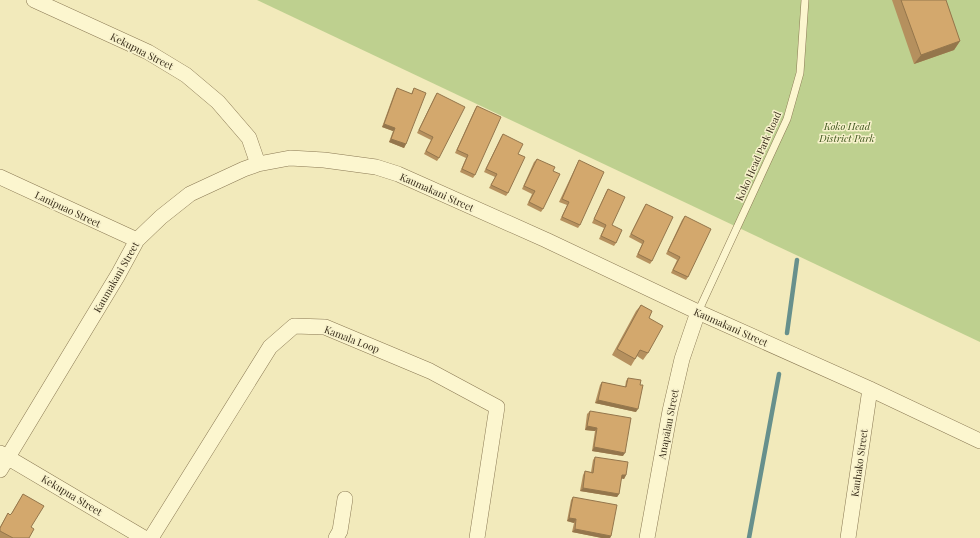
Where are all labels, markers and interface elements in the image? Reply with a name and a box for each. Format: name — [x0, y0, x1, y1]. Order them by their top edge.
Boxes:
street label: Kekupua Street — [108, 29, 176, 73]
street label: Koko Head Park Road — [732, 109, 784, 203]
park label: Koko Head District Park — [818, 119, 875, 145]
street label: Kaumakani Street — [398, 169, 477, 215]
street label: Lanipuao Street — [33, 188, 104, 231]
street label: Kaumakani Street — [90, 239, 142, 315]
street label: Kaumakani Street — [692, 304, 771, 350]
street label: Kamala Loop — [322, 322, 382, 356]
street label: Anapālau Street — [654, 387, 682, 461]
street label: Kauhako Street — [847, 428, 871, 498]
street label: Kekupua Street — [39, 471, 105, 519]

